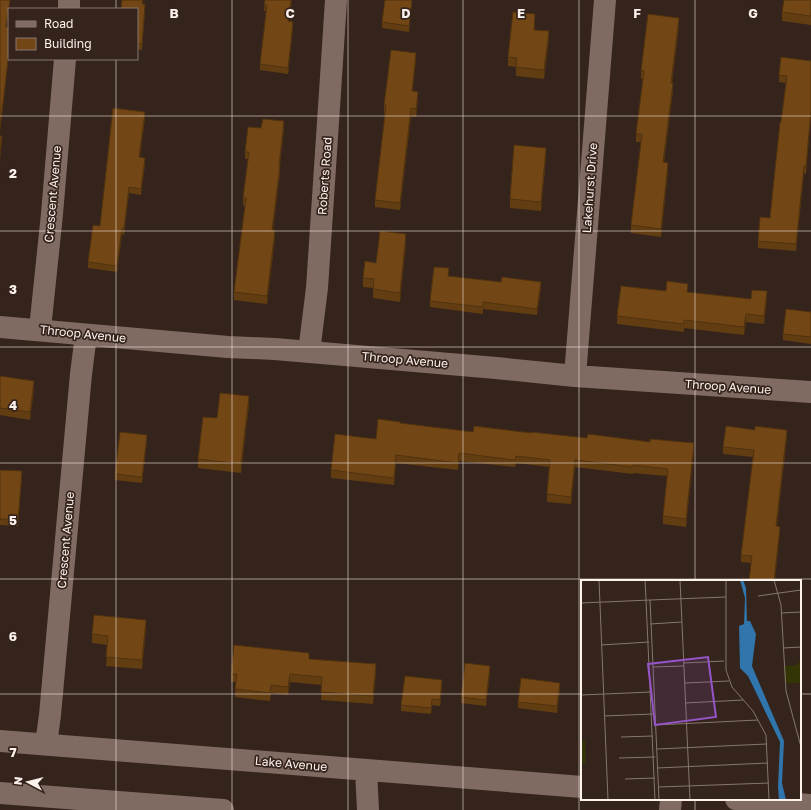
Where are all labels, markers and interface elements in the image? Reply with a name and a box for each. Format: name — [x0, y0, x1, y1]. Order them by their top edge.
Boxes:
text: B — [169, 5, 179, 21]
text: C — [285, 5, 295, 21]
text: D — [401, 5, 411, 21]
text: E — [517, 5, 525, 21]
text: F — [633, 5, 641, 21]
text: G — [748, 5, 758, 21]
legend — [8, 8, 138, 60]
text: Road — [44, 16, 73, 31]
text: Building — [44, 36, 92, 51]
street label: Roberts Road — [314, 137, 335, 215]
street label: Lakehurst Drive — [579, 142, 600, 234]
street label: Crescent Avenue — [41, 145, 64, 243]
text: 2 — [9, 165, 17, 181]
text: 3 — [9, 281, 17, 297]
street label: Throop Avenue — [39, 322, 127, 345]
street label: Throop Avenue — [361, 348, 449, 371]
street label: Throop Avenue — [684, 376, 772, 397]
text: 4 — [9, 397, 17, 413]
street label: Crescent Avenue — [54, 491, 77, 589]
text: 5 — [9, 512, 17, 528]
inset map — [581, 580, 801, 800]
text: 6 — [9, 628, 17, 644]
text: 7 — [9, 744, 17, 760]
street label: Lake Avenue — [254, 753, 328, 774]
north arrow — [8, 762, 48, 802]
text: N — [11, 776, 25, 786]

